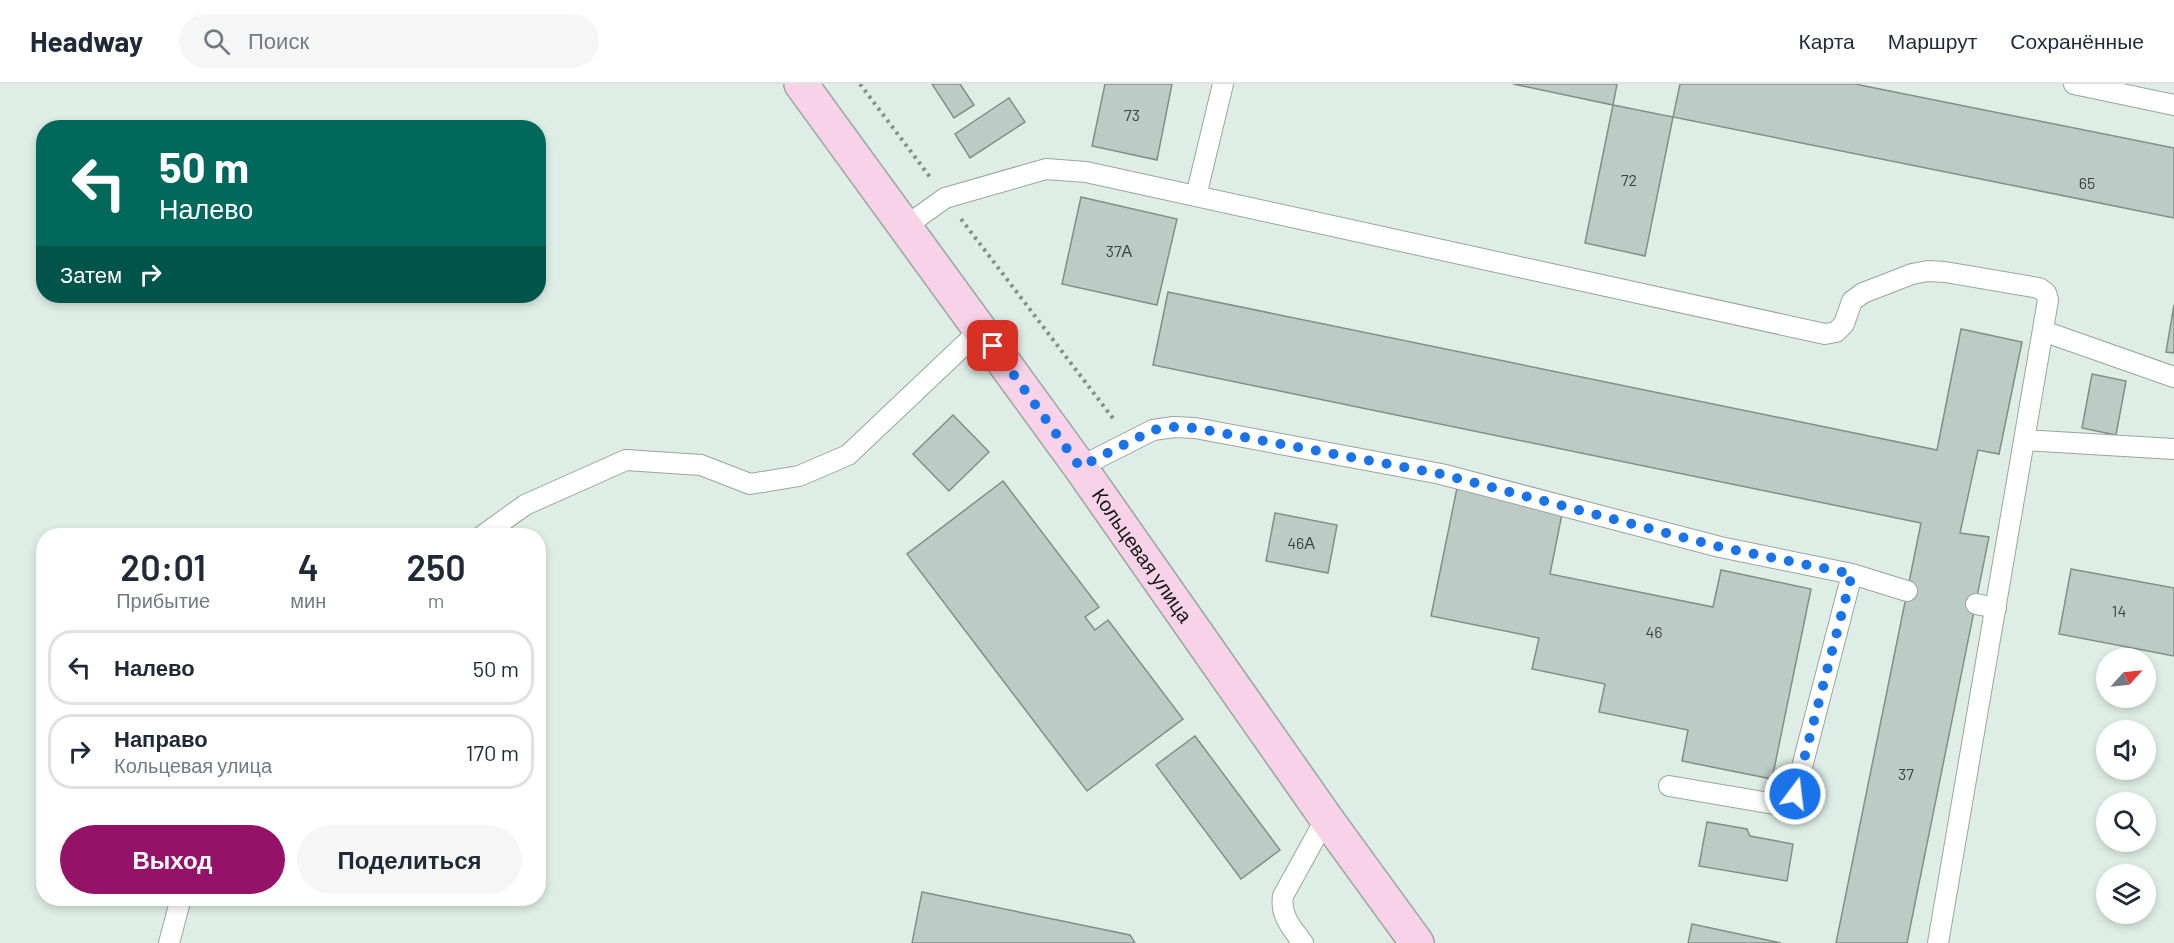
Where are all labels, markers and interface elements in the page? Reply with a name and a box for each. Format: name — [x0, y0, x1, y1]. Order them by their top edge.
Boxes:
search box — [179, 14, 599, 68]
text: Headway — [30, 24, 143, 58]
icon: search — [200, 25, 233, 58]
text: Поиск — [248, 27, 309, 53]
text: Карта — [1799, 28, 1855, 53]
text: Маршрут — [1888, 28, 1977, 53]
text: Сохранённые — [2010, 28, 2144, 53]
house number: 73 — [1124, 105, 1140, 124]
text: 50 m — [159, 141, 249, 191]
icon: left — [60, 144, 138, 222]
house number: 72 — [1621, 170, 1637, 189]
house number: 65 — [2079, 173, 2095, 192]
text: Налево — [159, 192, 253, 224]
house number: 37А — [1106, 241, 1133, 260]
icon: right — [134, 258, 167, 291]
text: Затем — [60, 261, 122, 287]
pin — [967, 320, 1018, 371]
icon: arrive — [976, 329, 1009, 362]
street label: Кольцевая улица — [1088, 483, 1199, 627]
house number: 46А — [1287, 533, 1315, 552]
text: 20:01 — [120, 545, 206, 588]
text: 4 — [298, 545, 319, 588]
text: 250 — [406, 545, 466, 588]
text: Прибытие — [116, 588, 210, 612]
text: мин — [290, 588, 326, 612]
text: m — [428, 588, 444, 612]
house number: 14 — [2112, 601, 2126, 620]
house number: 46 — [1645, 622, 1663, 641]
north arrow — [2096, 648, 2156, 708]
map controls — [2096, 648, 2156, 924]
icon: left — [63, 651, 96, 684]
text: Налево — [114, 654, 195, 680]
text: 50 m — [473, 655, 519, 681]
button: sound — [2096, 720, 2156, 780]
text: Направо — [114, 725, 208, 751]
icon: right — [63, 735, 96, 768]
text: 170 m — [466, 739, 519, 765]
text: Кольцевая улица — [114, 753, 272, 777]
position arrow — [1763, 762, 1827, 826]
house number: 37 — [1898, 764, 1914, 783]
button: search — [2096, 792, 2156, 852]
button: Выход — [60, 825, 285, 894]
button: Поделиться — [297, 825, 522, 894]
button: layers — [2096, 864, 2156, 924]

